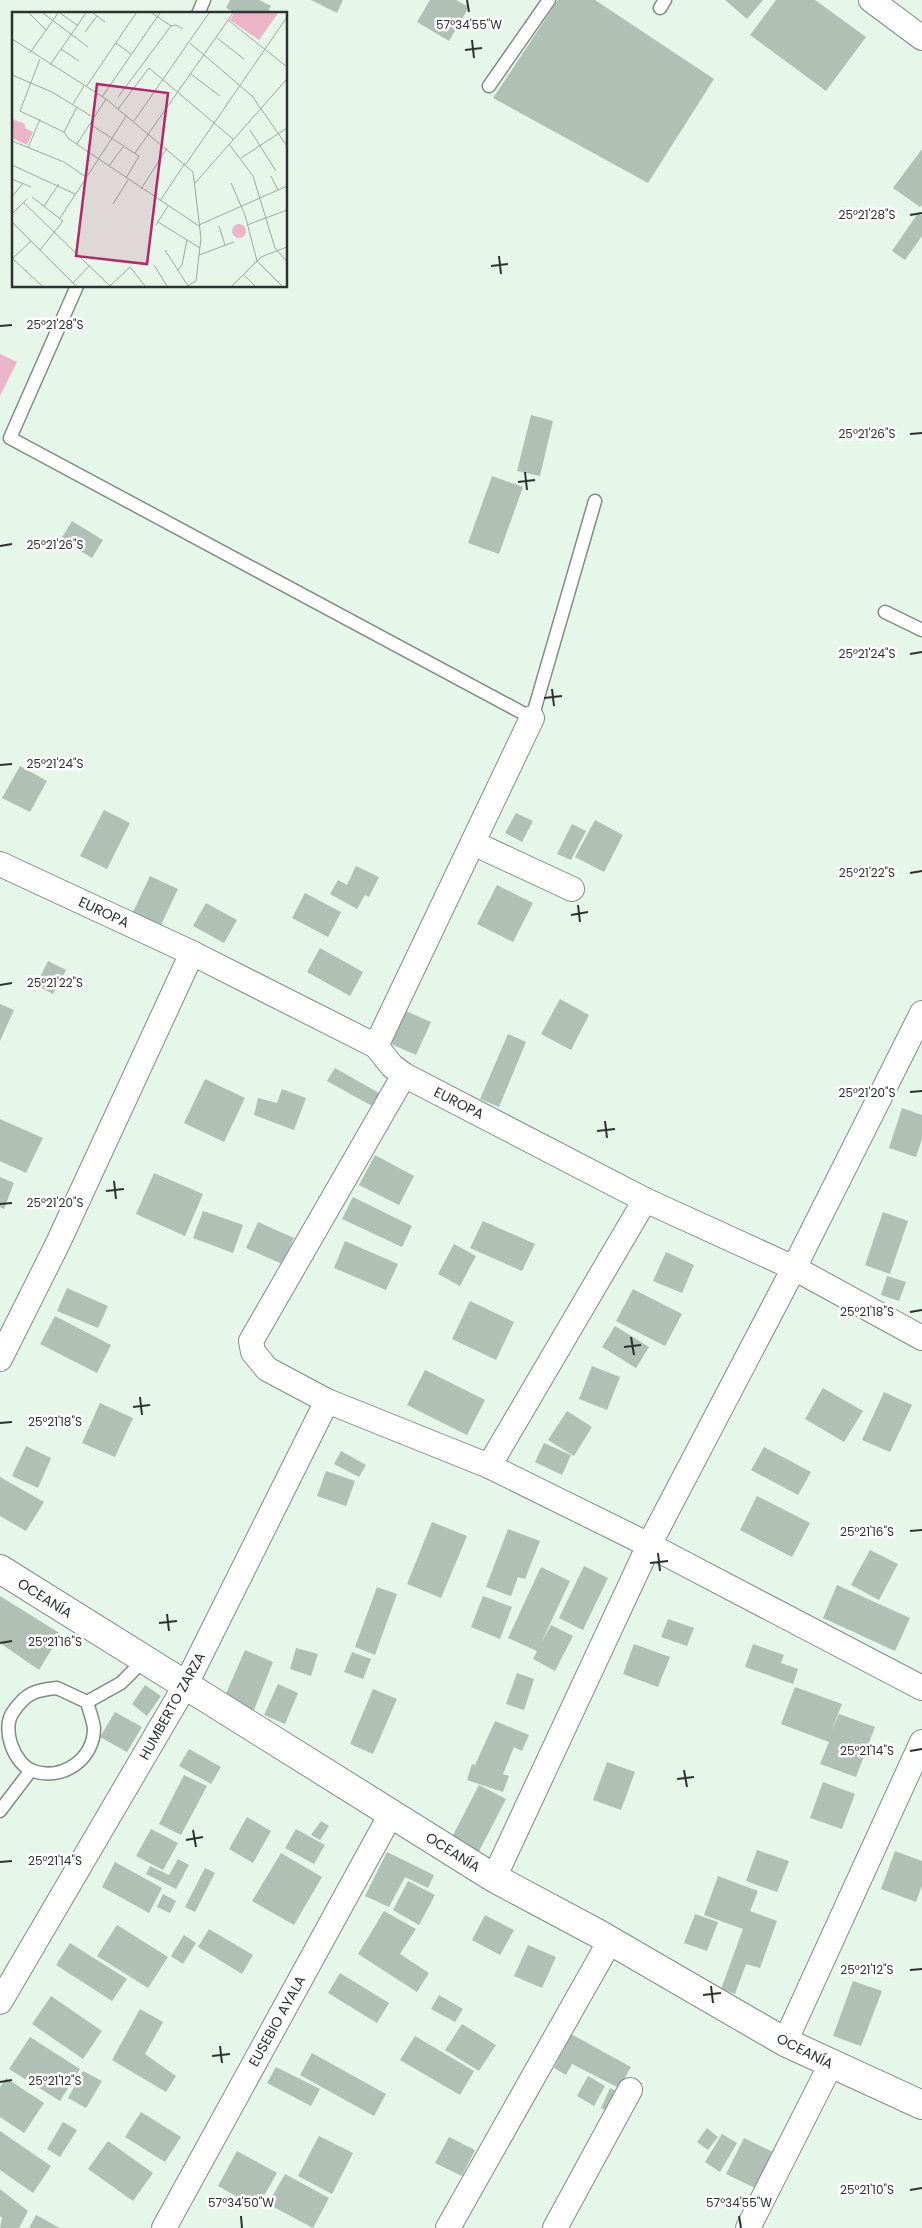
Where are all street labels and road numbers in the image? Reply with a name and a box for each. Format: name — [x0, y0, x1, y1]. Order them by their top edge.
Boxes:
street label: EUROPA — [75, 892, 133, 932]
street label: EUROPA — [431, 1082, 487, 1124]
street label: OCEANÍA — [14, 1573, 76, 1623]
street label: HUMBERTO ZARZA — [134, 1649, 210, 1763]
street label: OCEANÍA — [422, 1827, 484, 1877]
street label: EUSEBIO AYALA — [244, 1972, 310, 2070]
street label: OCEANÍA — [773, 2028, 837, 2074]

